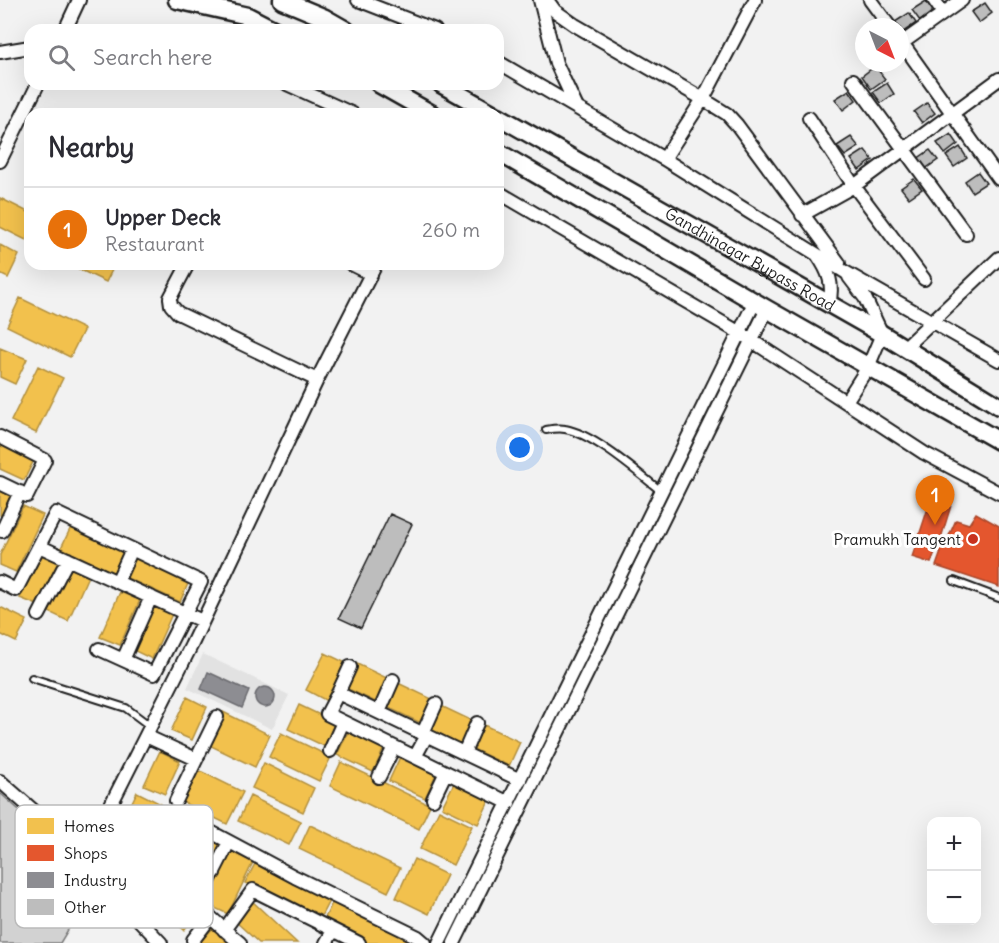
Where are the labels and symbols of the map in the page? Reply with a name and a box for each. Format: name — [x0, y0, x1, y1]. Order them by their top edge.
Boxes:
north arrow — [855, 18, 909, 72]
street label: Gandhinagar Bypass Road — [661, 203, 839, 315]
your location — [505, 433, 534, 462]
pin: 1 — [916, 476, 954, 525]
place label: Pramukh Tangent — [834, 529, 962, 549]
marker: Pramukh Tangent — [966, 532, 980, 546]
legend — [15, 805, 213, 928]
text: Homes — [64, 816, 114, 836]
text: Shops — [64, 843, 108, 863]
text: Industry — [64, 870, 127, 890]
text: Other — [64, 897, 107, 917]

